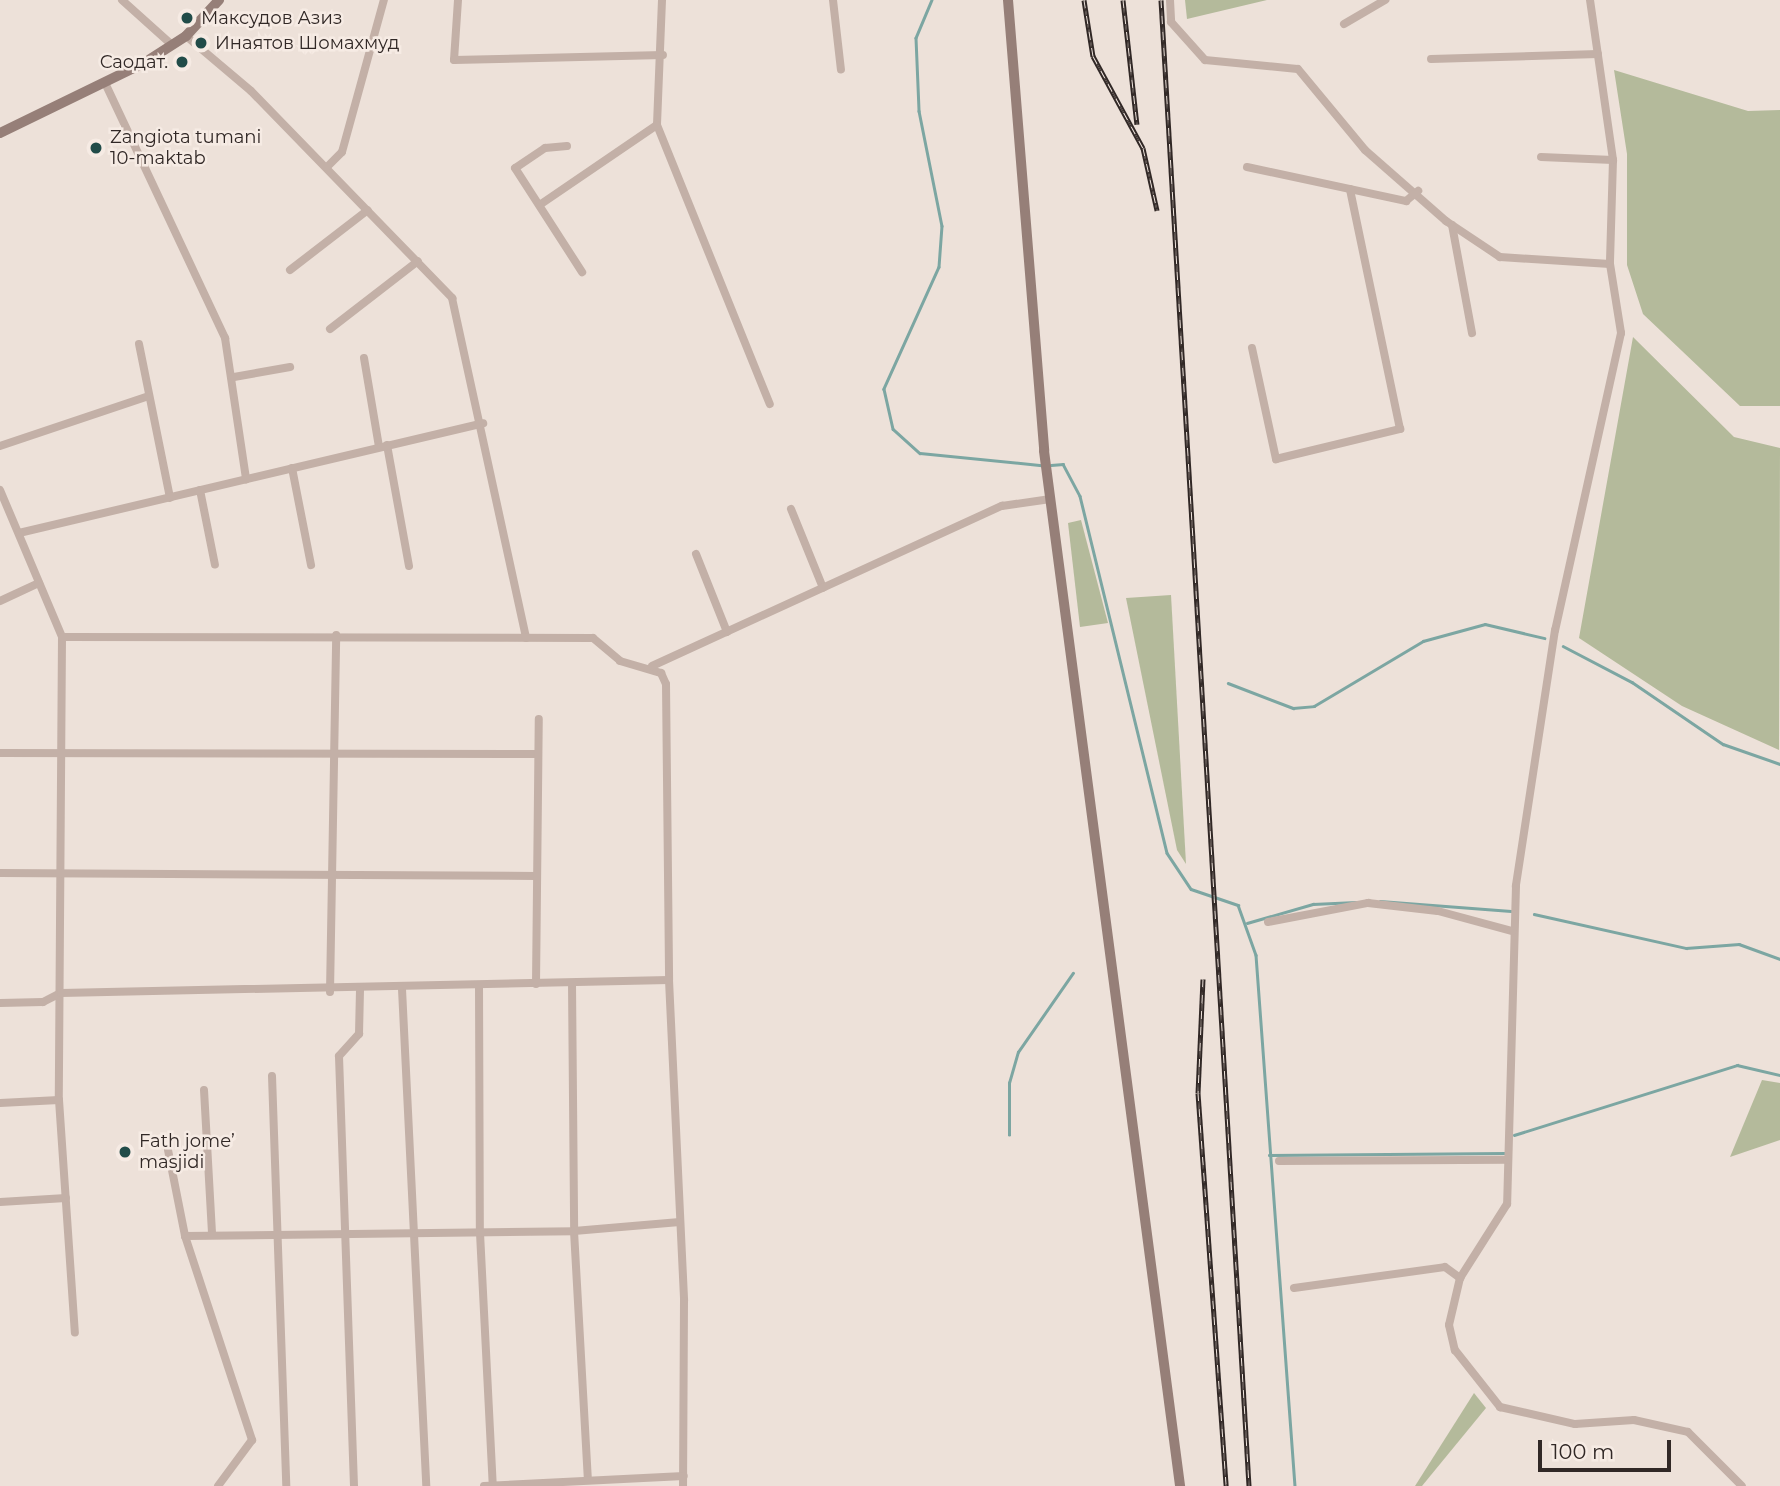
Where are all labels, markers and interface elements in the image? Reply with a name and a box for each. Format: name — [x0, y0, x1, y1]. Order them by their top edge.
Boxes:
place label: Максудов Азиз — [201, 7, 342, 29]
marker: Максудов Азиз — [179, 10, 195, 26]
place label: Инаятов Шомахмуд — [215, 32, 399, 54]
marker: Инаятов Шомахмуд — [193, 35, 209, 51]
place label: Саодат. — [100, 51, 168, 73]
marker: Саодат. — [174, 54, 190, 70]
place label: Zangiota tumani 10-maktab — [110, 127, 261, 170]
marker: Zangiota tumani 10-maktab — [88, 140, 104, 156]
place label: Fath jome’ masjidi — [139, 1131, 235, 1174]
marker: Fath jome’ masjidi — [117, 1144, 133, 1160]
scale bar — [1542, 1426, 1675, 1470]
text: 100 m — [1551, 1439, 1614, 1464]

